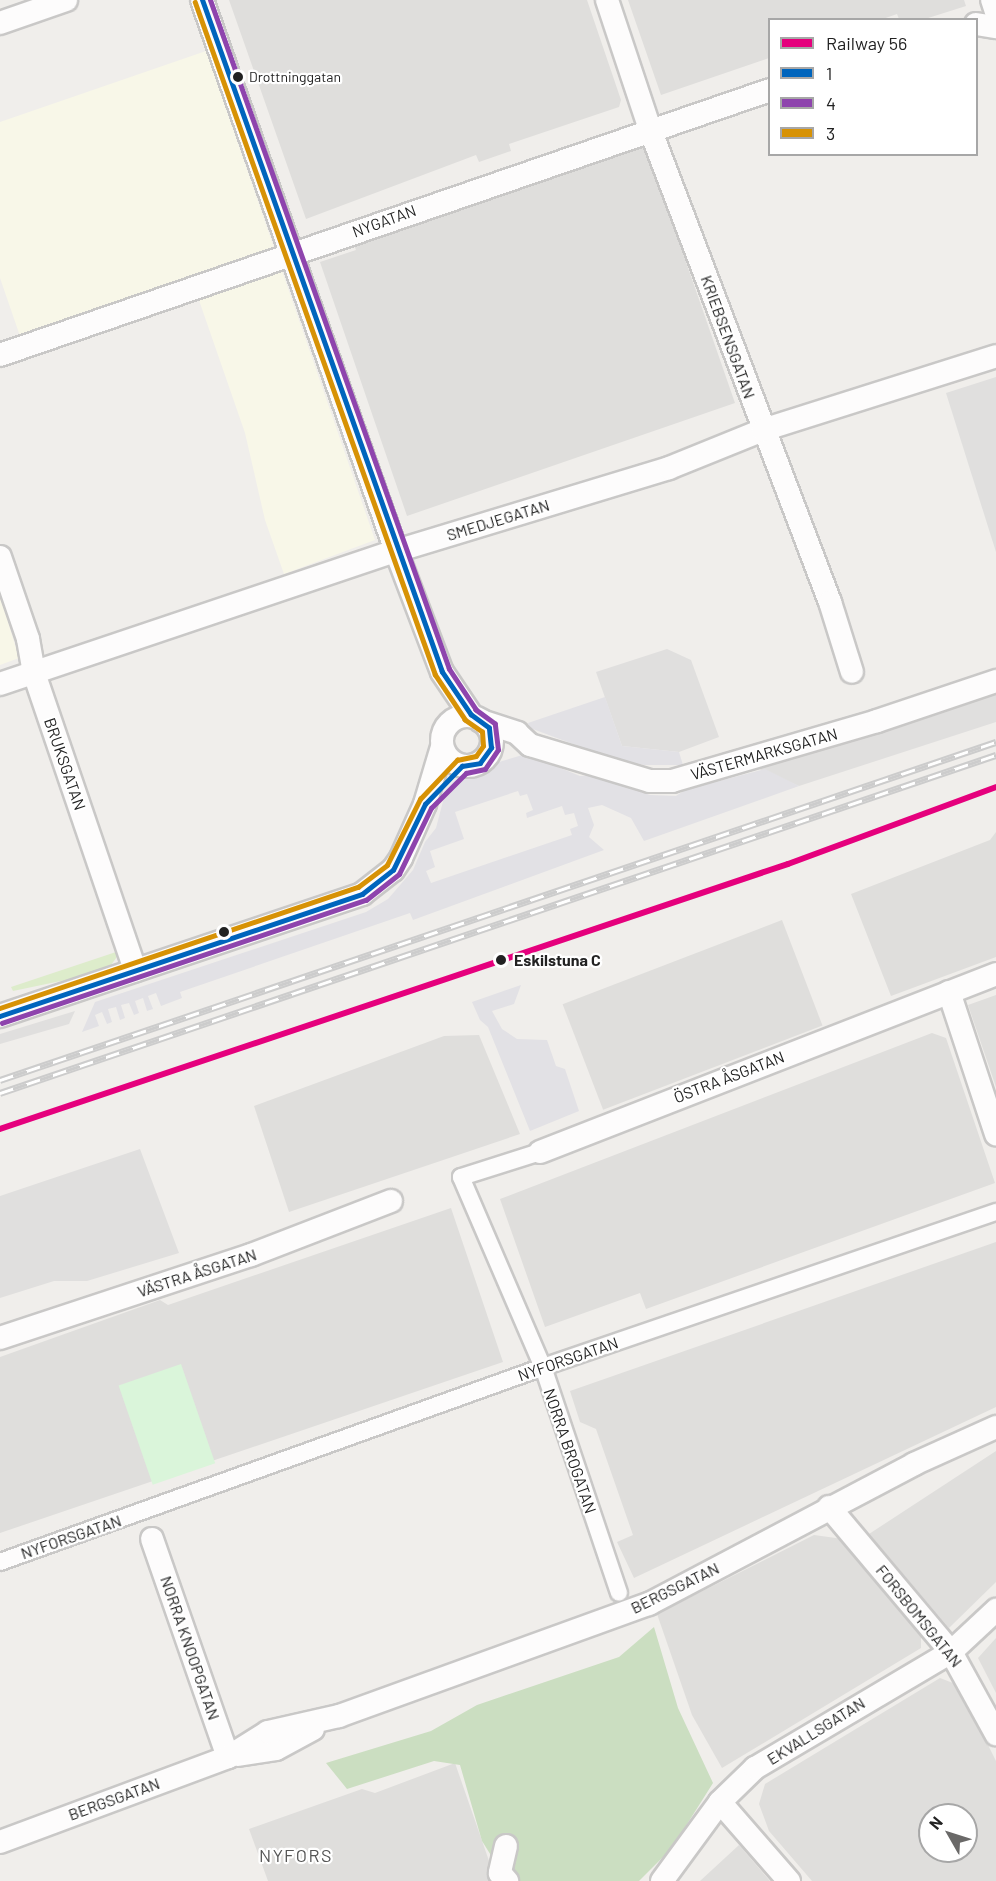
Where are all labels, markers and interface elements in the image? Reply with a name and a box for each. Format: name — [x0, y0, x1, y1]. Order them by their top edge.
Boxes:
legend — [768, 18, 978, 156]
text: Railway 56 — [826, 32, 907, 54]
text: 1 — [826, 62, 832, 84]
place label: Drottninggatan — [249, 69, 341, 85]
marker: Drottninggatan — [232, 71, 244, 83]
text: 4 — [826, 92, 836, 114]
text: 3 — [826, 122, 835, 144]
street label: NYGATAN — [349, 201, 419, 241]
street label: KRIEBSENSGATAN — [697, 273, 759, 401]
street label: SMEDJEGATAN — [444, 495, 552, 545]
street label: BRUKSGATAN — [40, 715, 90, 813]
street label: VÄSTERMARKSGATAN — [688, 724, 840, 784]
unlabelled marker — [218, 926, 230, 938]
place label: Eskilstuna C — [514, 950, 601, 970]
marker: Eskilstuna C — [492, 951, 510, 969]
street label: ÖSTRA ÅSGATAN — [671, 1047, 787, 1107]
street label: VÄSTRA ÅSGATAN — [135, 1245, 259, 1301]
street label: NYFORSGATAN — [515, 1333, 621, 1385]
street label: NORRA BROGATAN — [540, 1386, 600, 1516]
street label: NYFORSGATAN — [18, 1511, 124, 1563]
street label: BERGSGATAN — [628, 1558, 722, 1618]
street label: FORSBOMSGATAN — [872, 1561, 966, 1671]
street label: NORRA KNOOPGATAN — [156, 1573, 224, 1723]
street label: EKVALLSGATAN — [763, 1693, 869, 1769]
street label: BERGSGATAN — [66, 1774, 162, 1824]
north arrow — [918, 1803, 978, 1863]
text: N — [924, 1813, 946, 1833]
district label: NYFORS — [259, 1844, 333, 1866]

